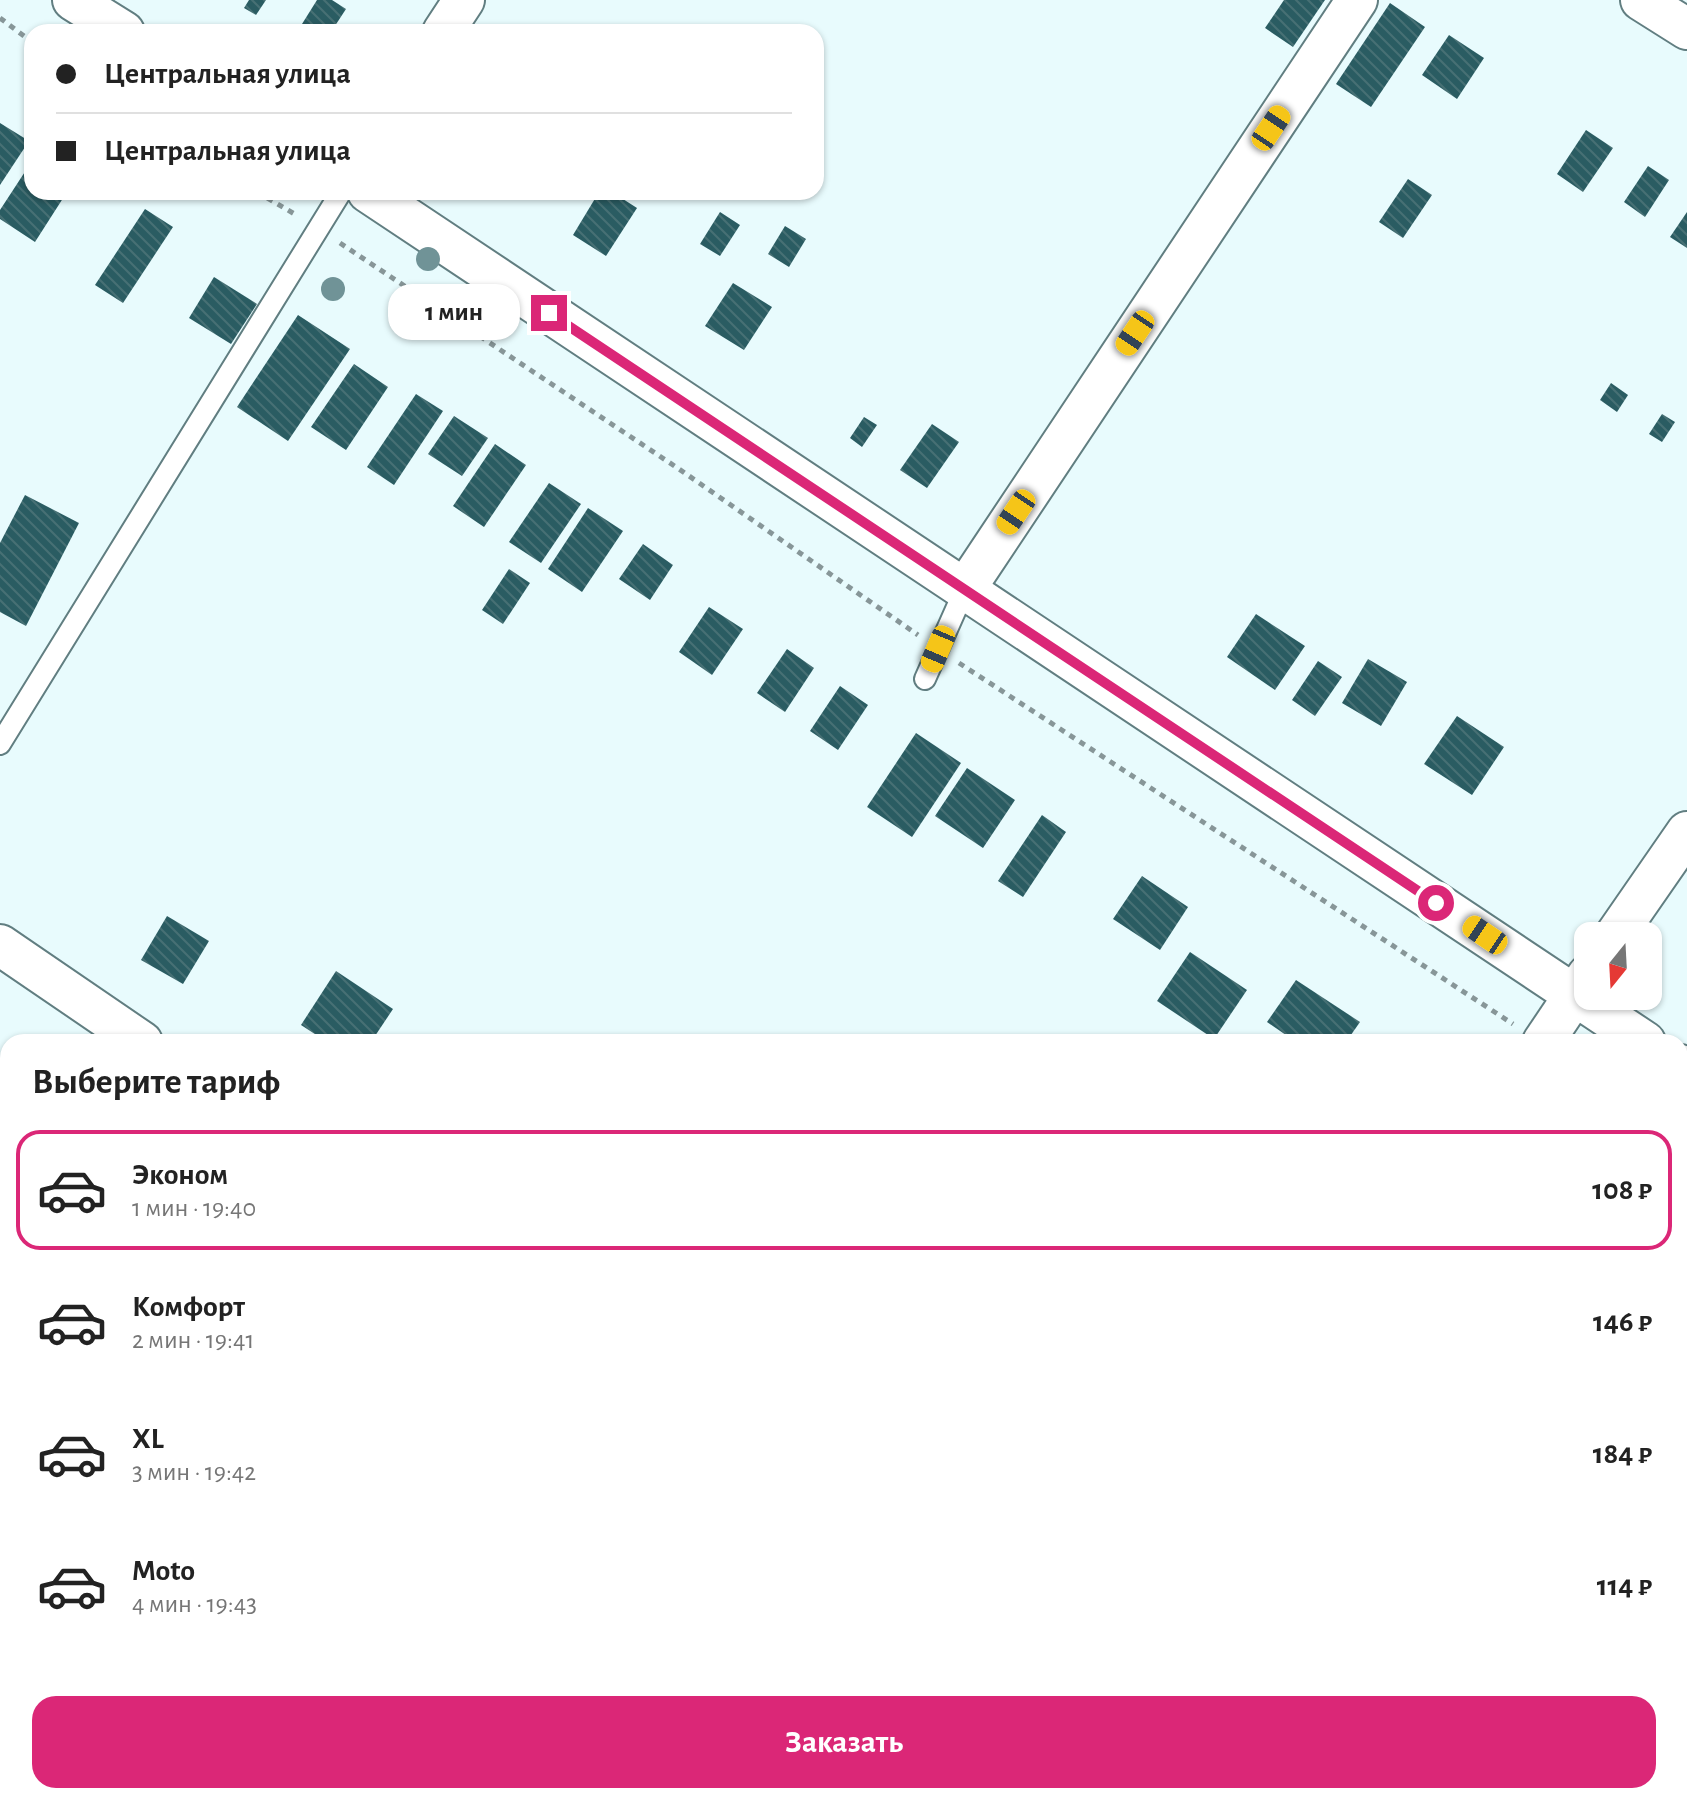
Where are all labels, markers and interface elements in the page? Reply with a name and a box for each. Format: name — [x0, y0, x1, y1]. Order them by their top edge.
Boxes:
text: Центральная улица — [104, 59, 351, 89]
car — [1248, 101, 1294, 155]
text: Центральная улица — [104, 136, 351, 166]
callout: 1 мин — [389, 285, 521, 341]
route end — [531, 295, 567, 331]
text: 1 мин — [425, 299, 483, 325]
car — [1112, 306, 1158, 360]
car — [993, 485, 1039, 539]
car — [918, 622, 958, 676]
route start — [1418, 885, 1454, 921]
car — [1458, 912, 1512, 958]
north arrow — [1574, 922, 1662, 1010]
map controls — [1574, 922, 1662, 1010]
text: Выберите тариф — [32, 1064, 280, 1100]
icon: car — [36, 1154, 108, 1226]
text: Эконом — [132, 1160, 228, 1190]
text: 108 ₽ — [1592, 1175, 1652, 1205]
text: 1 мин · 19:40 — [132, 1195, 256, 1221]
icon: car — [36, 1286, 108, 1358]
text: Комфорт — [132, 1292, 245, 1322]
text: 146 ₽ — [1593, 1307, 1652, 1337]
text: 2 мин · 19:41 — [132, 1327, 254, 1353]
icon: car — [36, 1418, 108, 1490]
text: XL — [132, 1424, 164, 1454]
text: 184 ₽ — [1593, 1439, 1652, 1469]
text: 3 мин · 19:42 — [132, 1459, 256, 1485]
icon: car — [36, 1550, 108, 1622]
text: Moto — [132, 1556, 195, 1586]
text: 114 ₽ — [1597, 1571, 1652, 1601]
text: 4 мин · 19:43 — [132, 1591, 257, 1617]
button: Заказать — [32, 1696, 1656, 1788]

